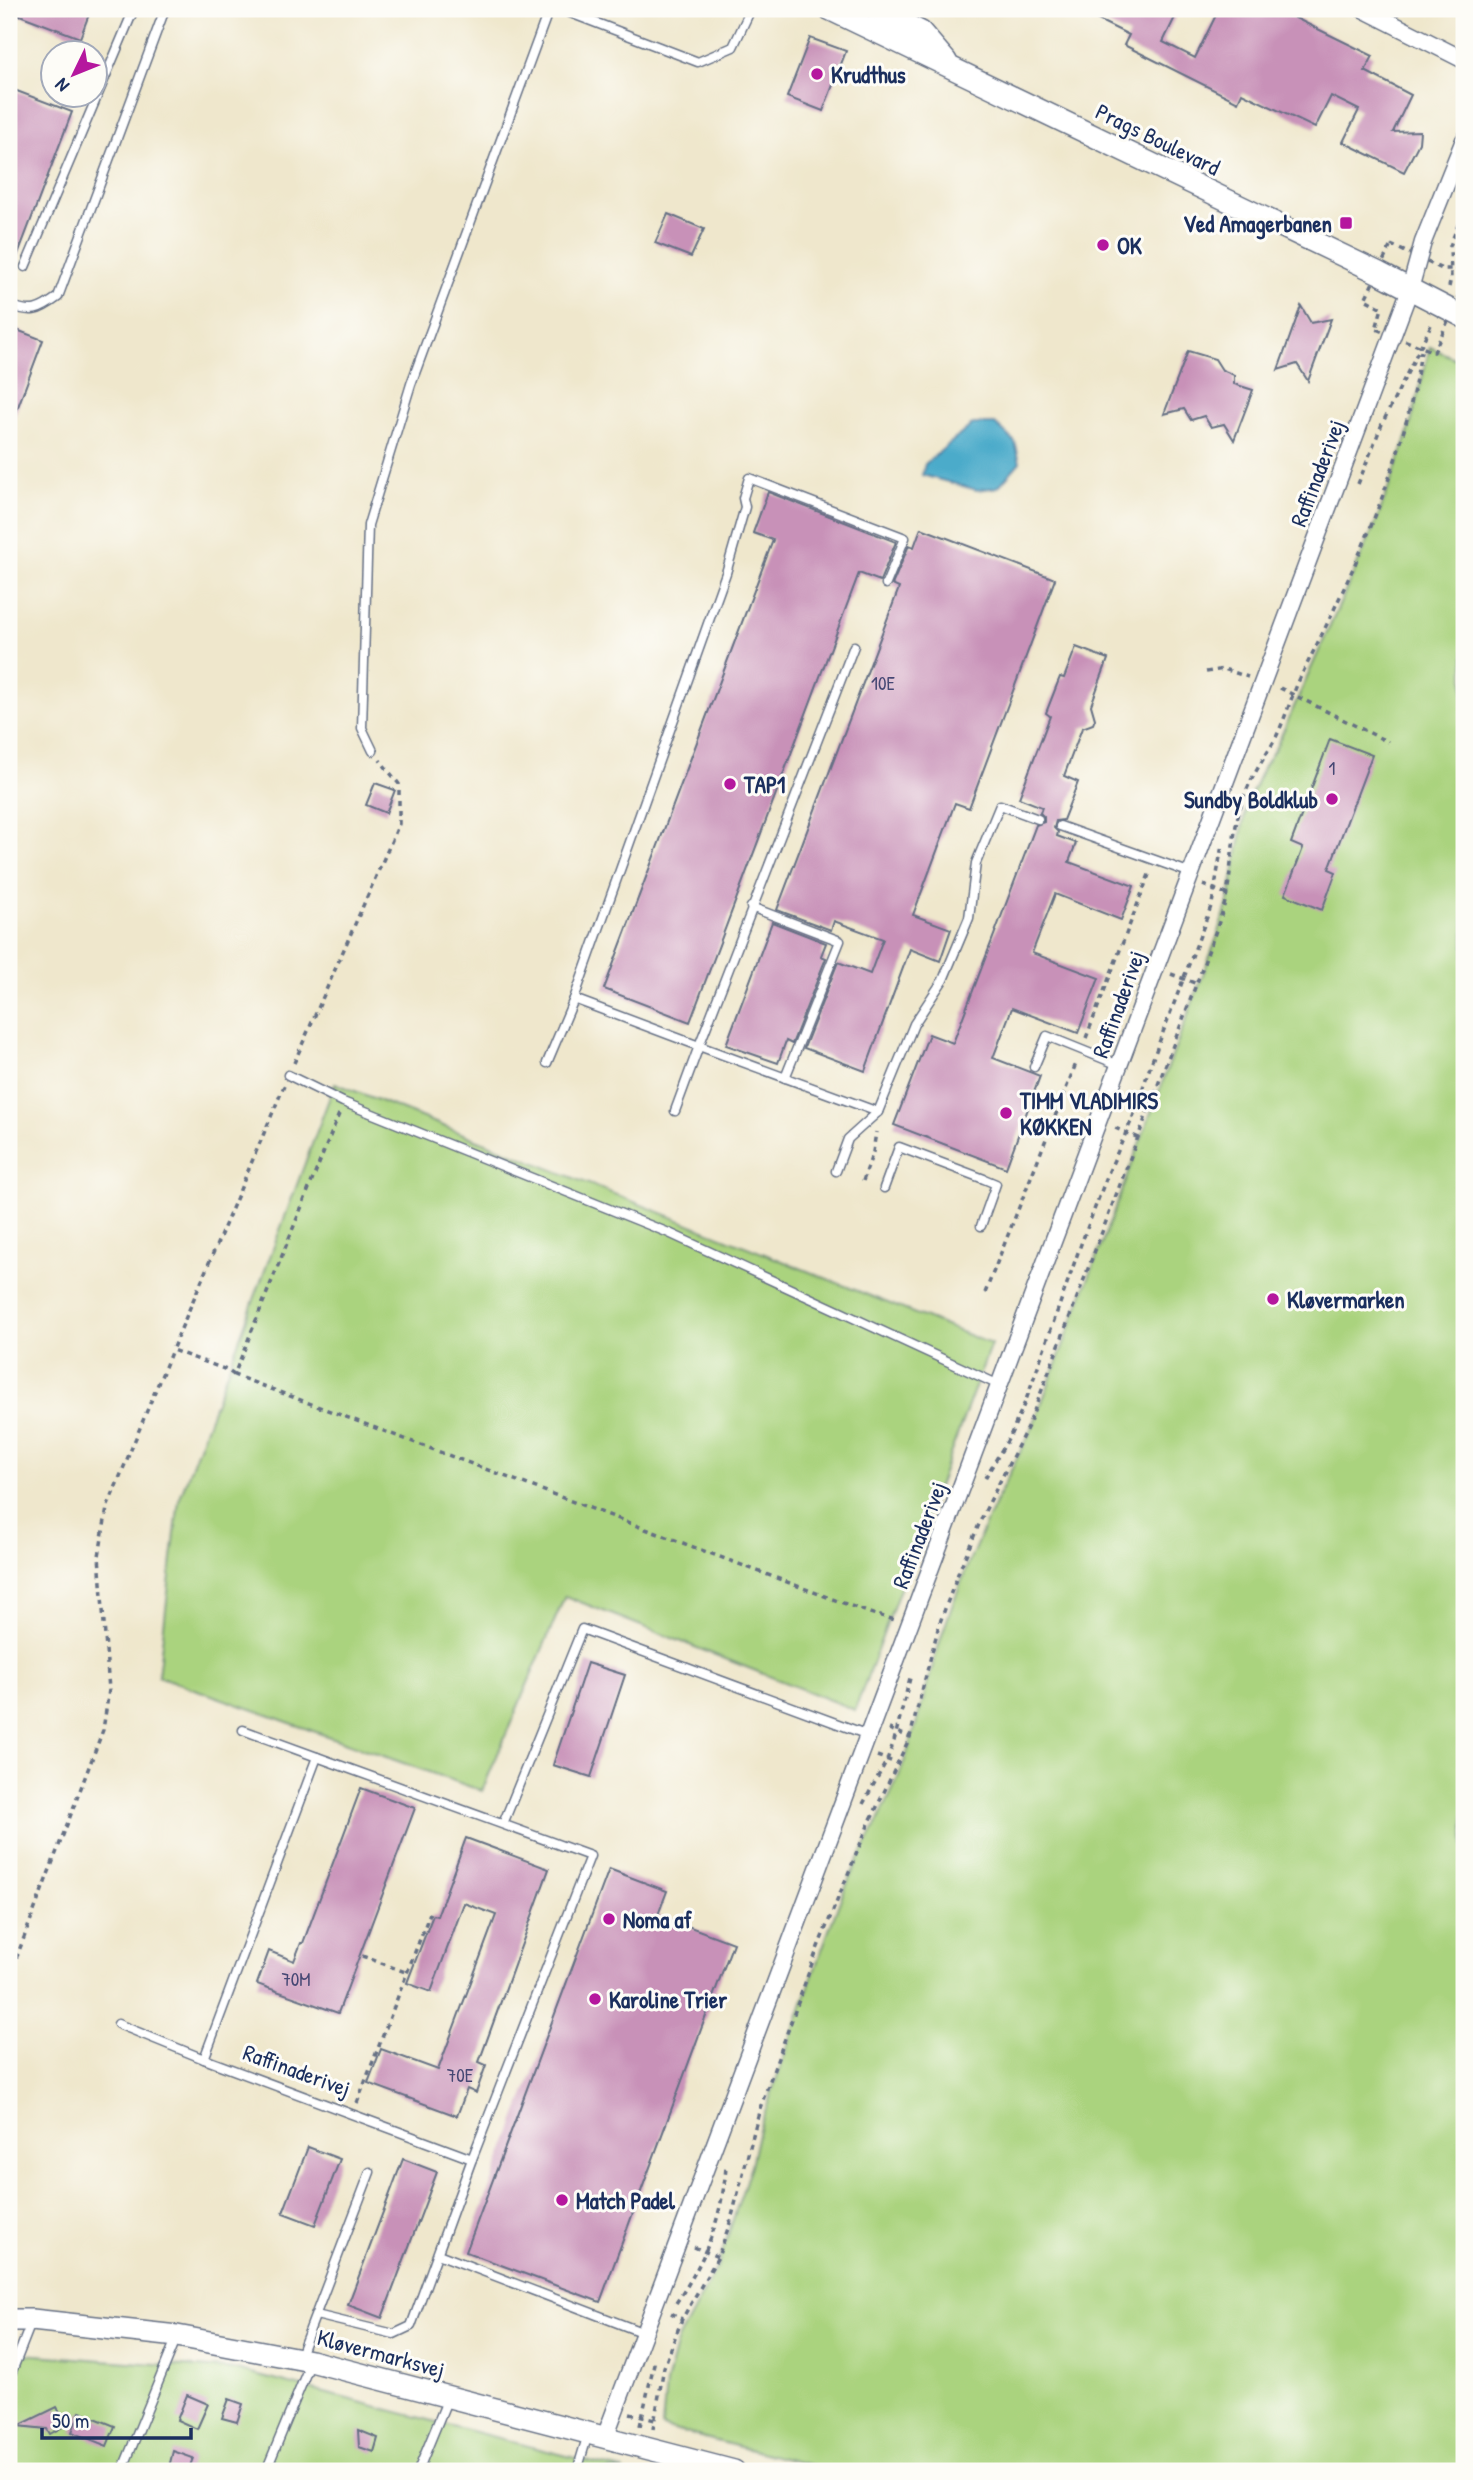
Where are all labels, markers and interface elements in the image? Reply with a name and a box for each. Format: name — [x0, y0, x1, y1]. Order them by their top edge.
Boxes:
north arrow — [38, 38, 108, 108]
place label: Krudthus — [831, 59, 906, 90]
marker: Krudthus — [809, 66, 825, 82]
text: N — [49, 73, 75, 98]
street label: Prags Boulevard — [1091, 96, 1225, 182]
place label: Ved Amagerbanen — [1183, 208, 1332, 240]
marker: Ved Amagerbanen — [1338, 215, 1354, 231]
place label: OK — [1117, 230, 1143, 261]
marker: OK — [1095, 237, 1111, 253]
street label: Raffinaderivej — [1282, 415, 1352, 531]
house number: 10E — [871, 670, 896, 696]
house number: 1 — [1329, 755, 1336, 781]
place label: TAP1 — [743, 769, 785, 800]
marker: TAP1 — [722, 776, 738, 792]
place label: Sundby Boldklub — [1184, 784, 1318, 816]
marker: Sundby Boldklub — [1324, 791, 1340, 807]
street label: Raffinaderivej — [1084, 946, 1152, 1062]
place label: TIMM VLADIMIRS KØKKEN — [1019, 1085, 1158, 1142]
marker: TIMM VLADIMIRS KØKKEN — [998, 1105, 1014, 1121]
place label: Kløvermarken — [1287, 1284, 1405, 1315]
marker: Kløvermarken — [1265, 1291, 1281, 1307]
street label: Raffinaderivej — [884, 1477, 954, 1593]
place label: Noma af — [623, 1904, 692, 1935]
marker: Noma af — [601, 1911, 617, 1927]
house number: 70M — [281, 1966, 311, 1992]
place label: Karoline Trier — [609, 1984, 727, 2015]
marker: Karoline Trier — [587, 1991, 603, 2007]
street label: Raffinaderivej — [239, 2036, 355, 2104]
house number: 70E — [447, 2062, 474, 2088]
place label: Match Padel — [576, 2185, 676, 2216]
marker: Match Padel — [554, 2192, 570, 2208]
street label: Kløvermarksvej — [314, 2321, 448, 2385]
scale bar — [42, 2396, 191, 2440]
text: 50 m — [52, 2406, 89, 2435]

